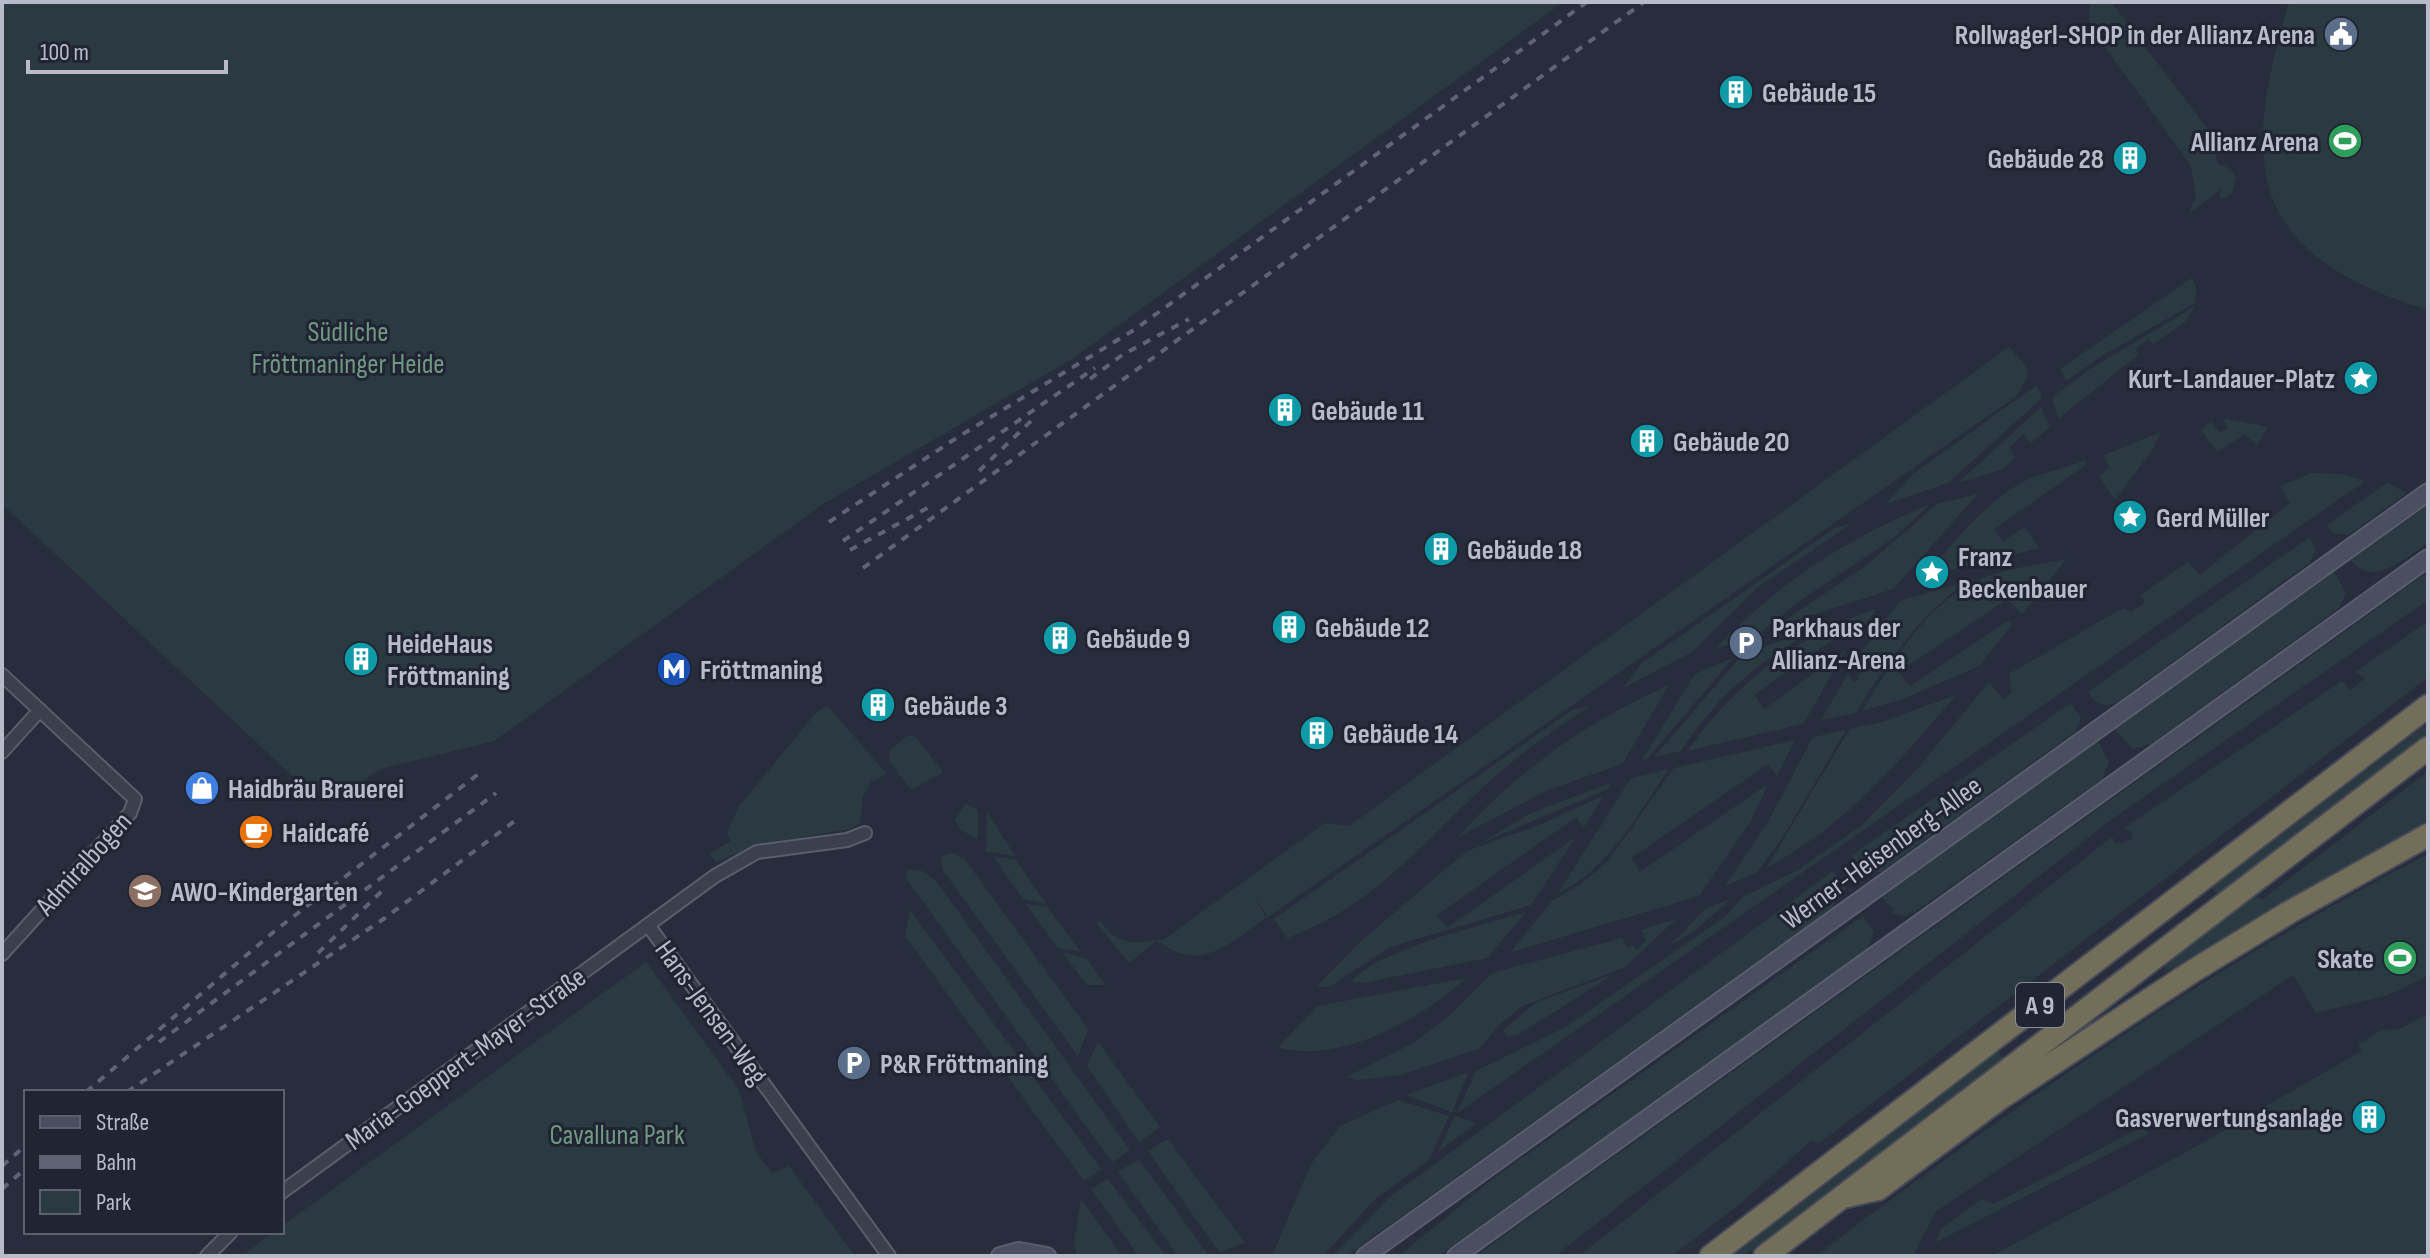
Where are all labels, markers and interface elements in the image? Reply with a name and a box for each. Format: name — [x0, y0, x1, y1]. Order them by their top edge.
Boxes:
public building icon: Rollwagerl-SHOP in der Allianz Arena — [2322, 15, 2360, 53]
place label: Rollwagerl-SHOP in der Allianz Arena — [1955, 19, 2315, 52]
scale bar — [28, 24, 226, 74]
text: 100 m — [40, 38, 89, 67]
building icon: Gebäude 15 — [1717, 73, 1755, 111]
place label: Gebäude 15 — [1762, 77, 1876, 110]
sports icon: Allianz Arena — [2326, 122, 2364, 160]
place label: Allianz Arena — [2190, 126, 2319, 159]
building icon: Gebäude 28 — [2111, 139, 2149, 177]
place label: Gebäude 28 — [1988, 143, 2104, 176]
park label: Südliche Fröttmaninger Heide — [251, 316, 445, 381]
place icon: Kurt-Landauer-Platz — [2342, 359, 2380, 397]
place label: Kurt-Landauer-Platz — [2128, 363, 2335, 396]
building icon: Gebäude 11 — [1266, 391, 1304, 429]
place label: Gebäude 11 — [1311, 395, 1424, 428]
building icon: Gebäude 20 — [1628, 422, 1666, 460]
place label: Gebäude 20 — [1673, 426, 1790, 459]
place icon: Gerd Müller — [2111, 498, 2149, 536]
place label: Gerd Müller — [2156, 502, 2270, 535]
building icon: Gebäude 18 — [1422, 530, 1460, 568]
place label: Gebäude 18 — [1467, 534, 1582, 567]
place label: Franz Beckenbauer — [1958, 541, 2088, 606]
place icon: Franz Beckenbauer — [1913, 553, 1951, 591]
building icon: Gebäude 12 — [1270, 608, 1308, 646]
place label: Gebäude 12 — [1315, 612, 1430, 645]
place label: Parkhaus der Allianz-Arena — [1771, 612, 1906, 677]
building icon: Gebäude 9 — [1041, 619, 1079, 657]
place label: Gebäude 9 — [1086, 623, 1190, 656]
parking icon: Parkhaus der Allianz-Arena — [1727, 624, 1765, 662]
place label: HeideHaus Fröttmaning — [387, 628, 510, 693]
building icon: HeideHaus Fröttmaning — [342, 640, 380, 678]
metro station icon: Fröttmaning — [655, 650, 693, 688]
place label: Fröttmaning — [700, 654, 823, 687]
building icon: Gebäude 3 — [859, 686, 897, 724]
place label: Gebäude 3 — [904, 690, 1008, 723]
building icon: Gebäude 14 — [1298, 714, 1336, 752]
place label: Gebäude 14 — [1343, 718, 1458, 751]
shop icon: Haidbräu Brauerei — [183, 769, 221, 807]
street label: Werner-Heisenberg-Allee — [1775, 770, 1988, 937]
place label: Haidbräu Brauerei — [228, 773, 404, 806]
street label: Admiralbogen — [29, 806, 139, 923]
cafe icon: Haidcafé — [237, 813, 275, 851]
place label: Haidcafé — [282, 817, 370, 850]
school or university icon: AWO-Kindergarten — [126, 872, 164, 910]
place label: AWO-Kindergarten — [170, 876, 358, 909]
street label: Hans-Jensen-Weg — [648, 934, 774, 1091]
sports icon: Skate — [2381, 939, 2419, 977]
place label: Skate — [2317, 943, 2374, 976]
street label: Maria-Goeppert-Mayer-Straße — [339, 961, 593, 1158]
road number: A 9 — [2016, 983, 2064, 1027]
parking icon: P&R Fröttmaning — [835, 1044, 873, 1082]
place label: P&R Fröttmaning — [880, 1048, 1049, 1081]
legend — [24, 1090, 284, 1234]
building icon: Gasverwertungsanlage — [2350, 1098, 2388, 1136]
place label: Gasverwertungsanlage — [2115, 1102, 2343, 1135]
text: Straße — [96, 1108, 149, 1137]
park label: Cavalluna Park — [549, 1119, 685, 1152]
text: Bahn — [96, 1148, 137, 1177]
text: Park — [96, 1188, 131, 1217]

